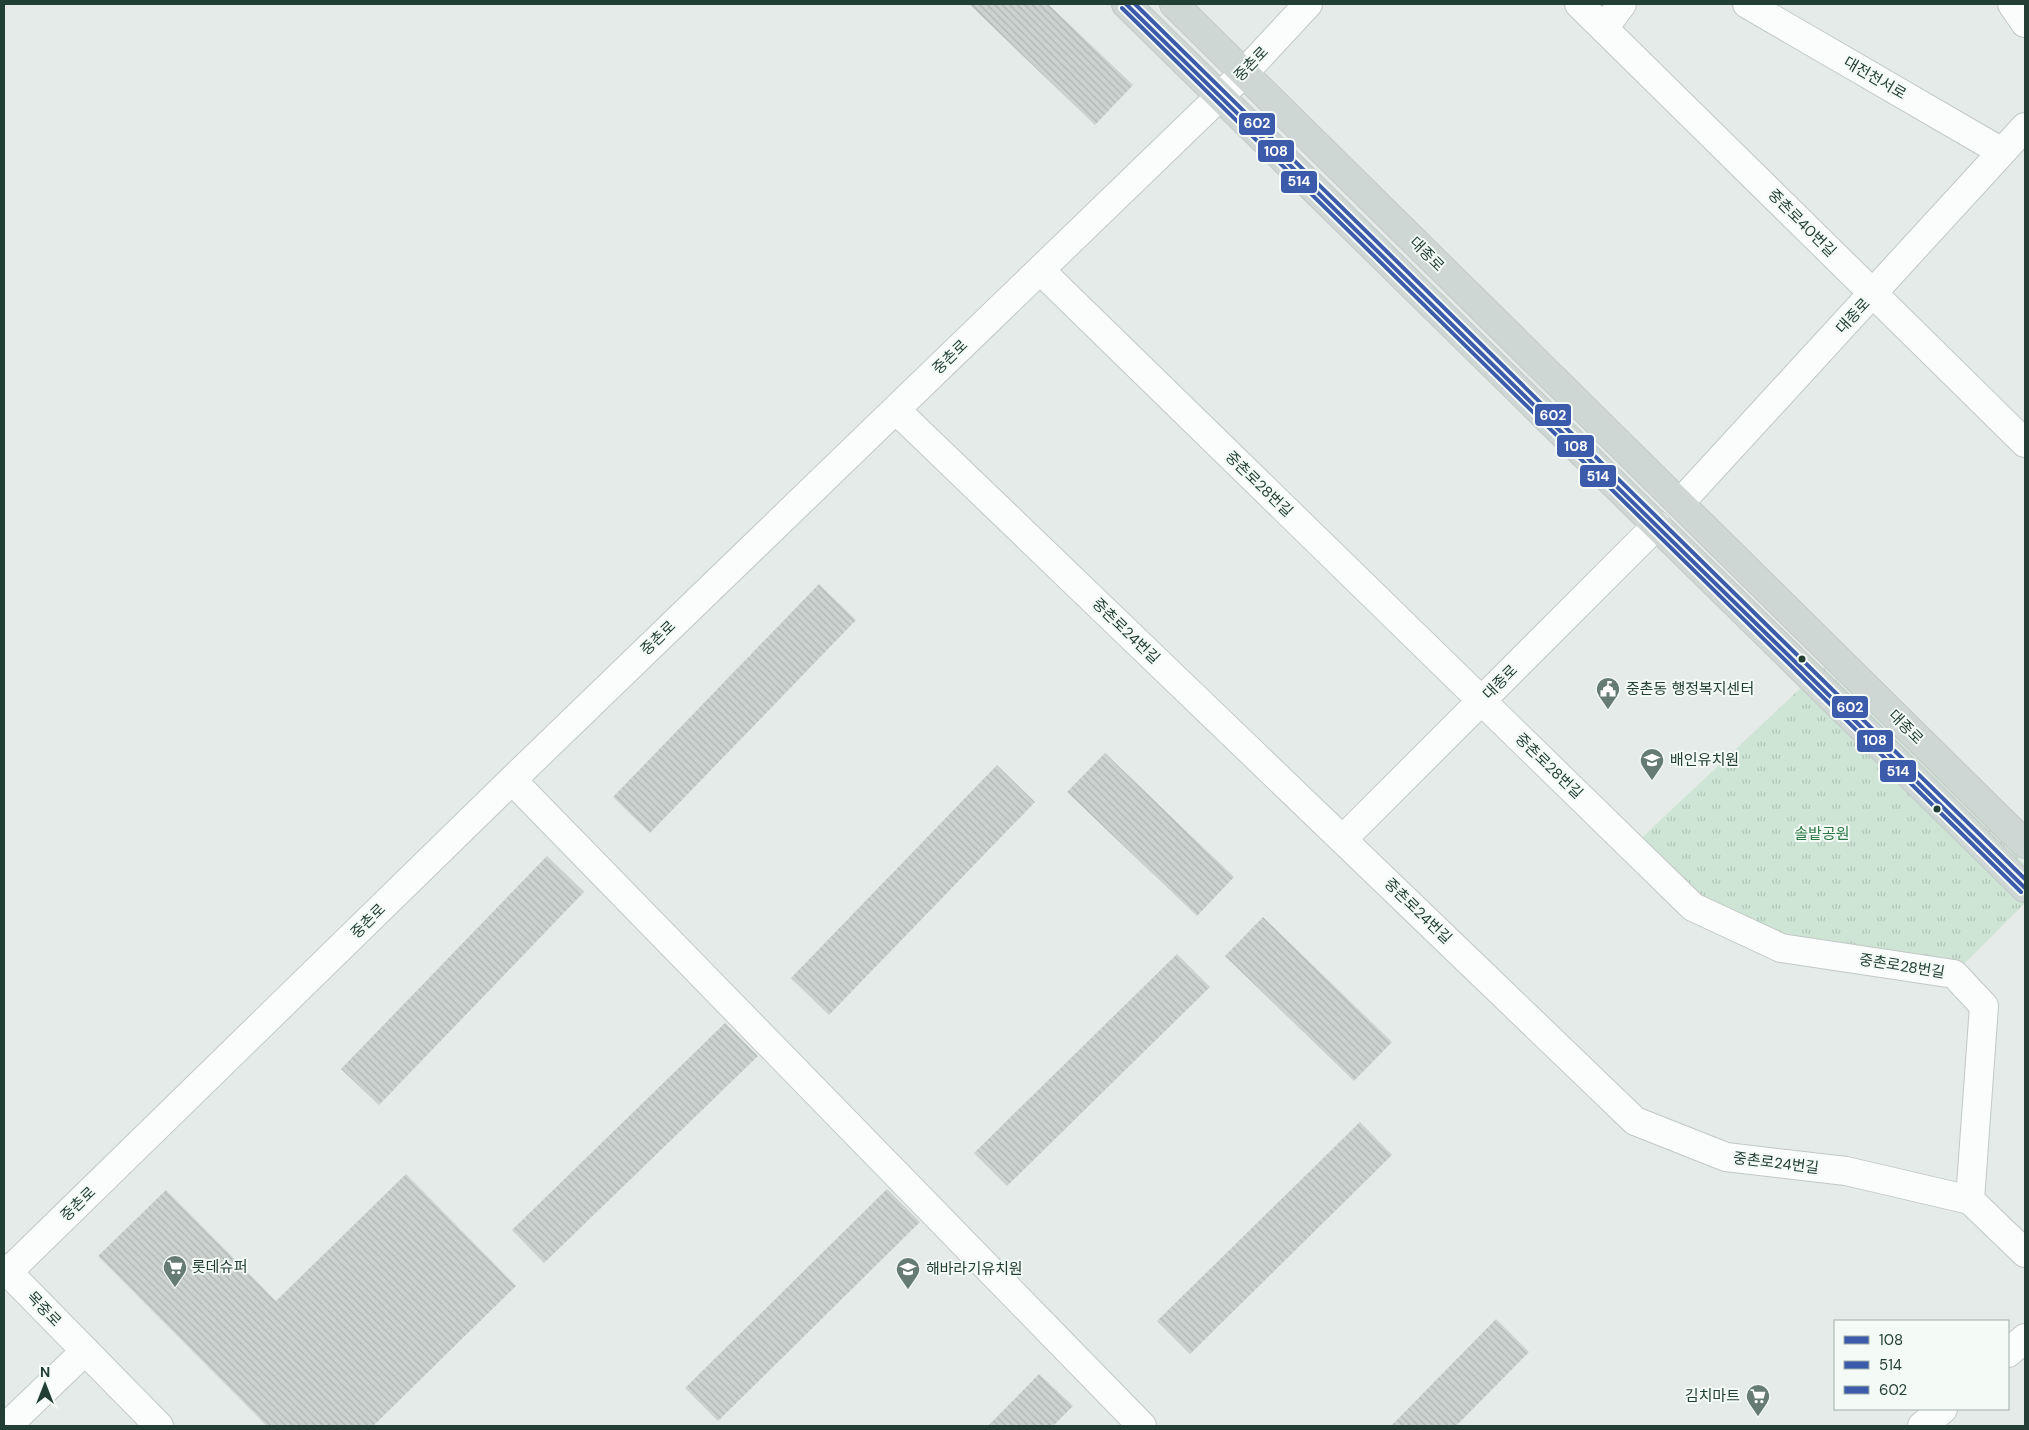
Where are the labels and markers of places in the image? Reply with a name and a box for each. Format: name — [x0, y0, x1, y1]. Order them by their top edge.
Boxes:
unlabelled marker — [1797, 654, 1807, 664]
public building icon: 중촌동 행정복지센터 — [1595, 676, 1621, 710]
place label: 중촌동 행정복지센터 — [1626, 679, 1754, 699]
school or university icon: 배인유치원 — [1639, 747, 1665, 781]
place label: 배인유치원 — [1670, 750, 1739, 770]
unlabelled marker — [1932, 804, 1942, 814]
supermarket icon: 롯데슈퍼 — [162, 1254, 188, 1288]
school or university icon: 해바라기유치원 — [895, 1256, 921, 1290]
place label: 롯데슈퍼 — [192, 1257, 247, 1277]
place label: 해바라기유치원 — [926, 1259, 1023, 1279]
supermarket icon: 김치마트 — [1745, 1383, 1771, 1417]
place label: 김치마트 — [1685, 1386, 1740, 1406]

